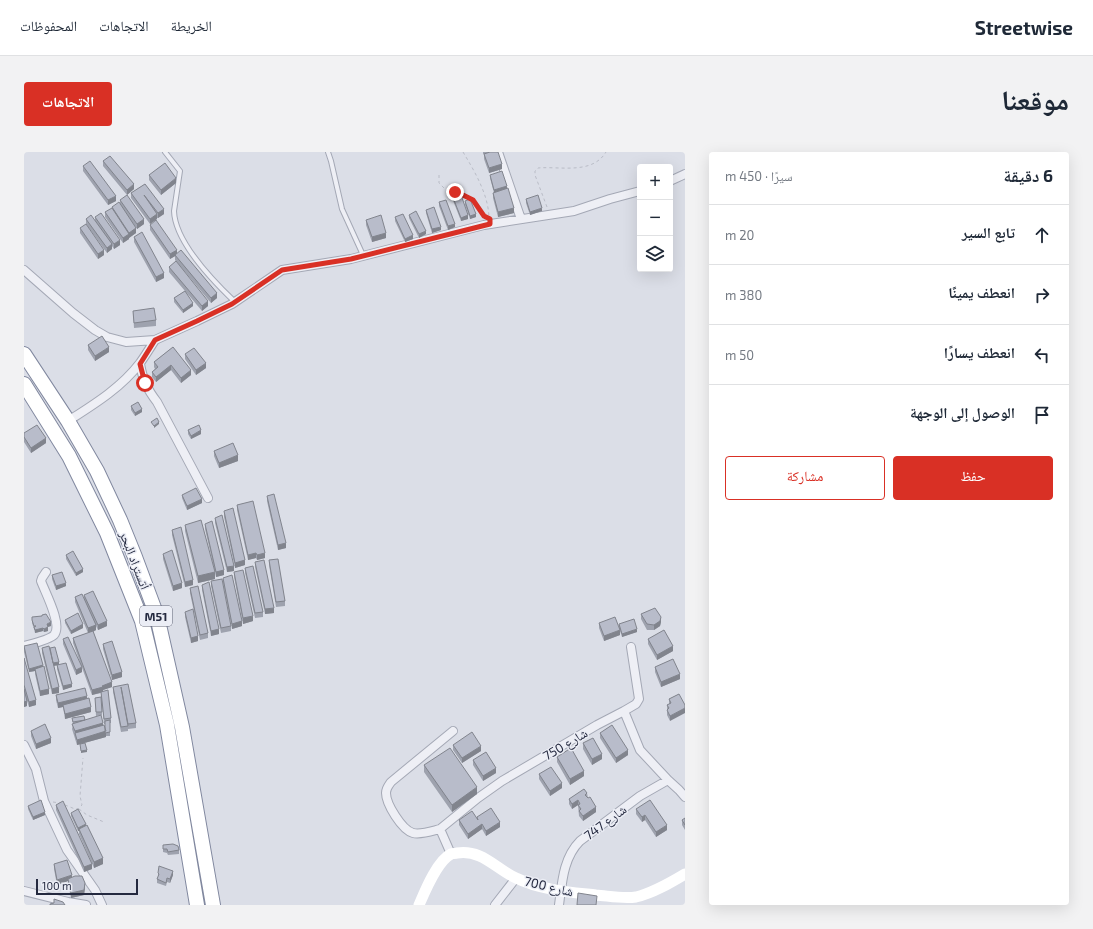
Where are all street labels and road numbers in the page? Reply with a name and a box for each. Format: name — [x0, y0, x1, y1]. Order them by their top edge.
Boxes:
street label: أتستراد البحر — [115, 528, 153, 592]
road number: M51 — [140, 606, 172, 626]
street label: شارع 750 — [540, 725, 591, 765]
street label: شارع 747 — [581, 801, 631, 845]
street label: شارع 700 — [522, 873, 575, 901]

